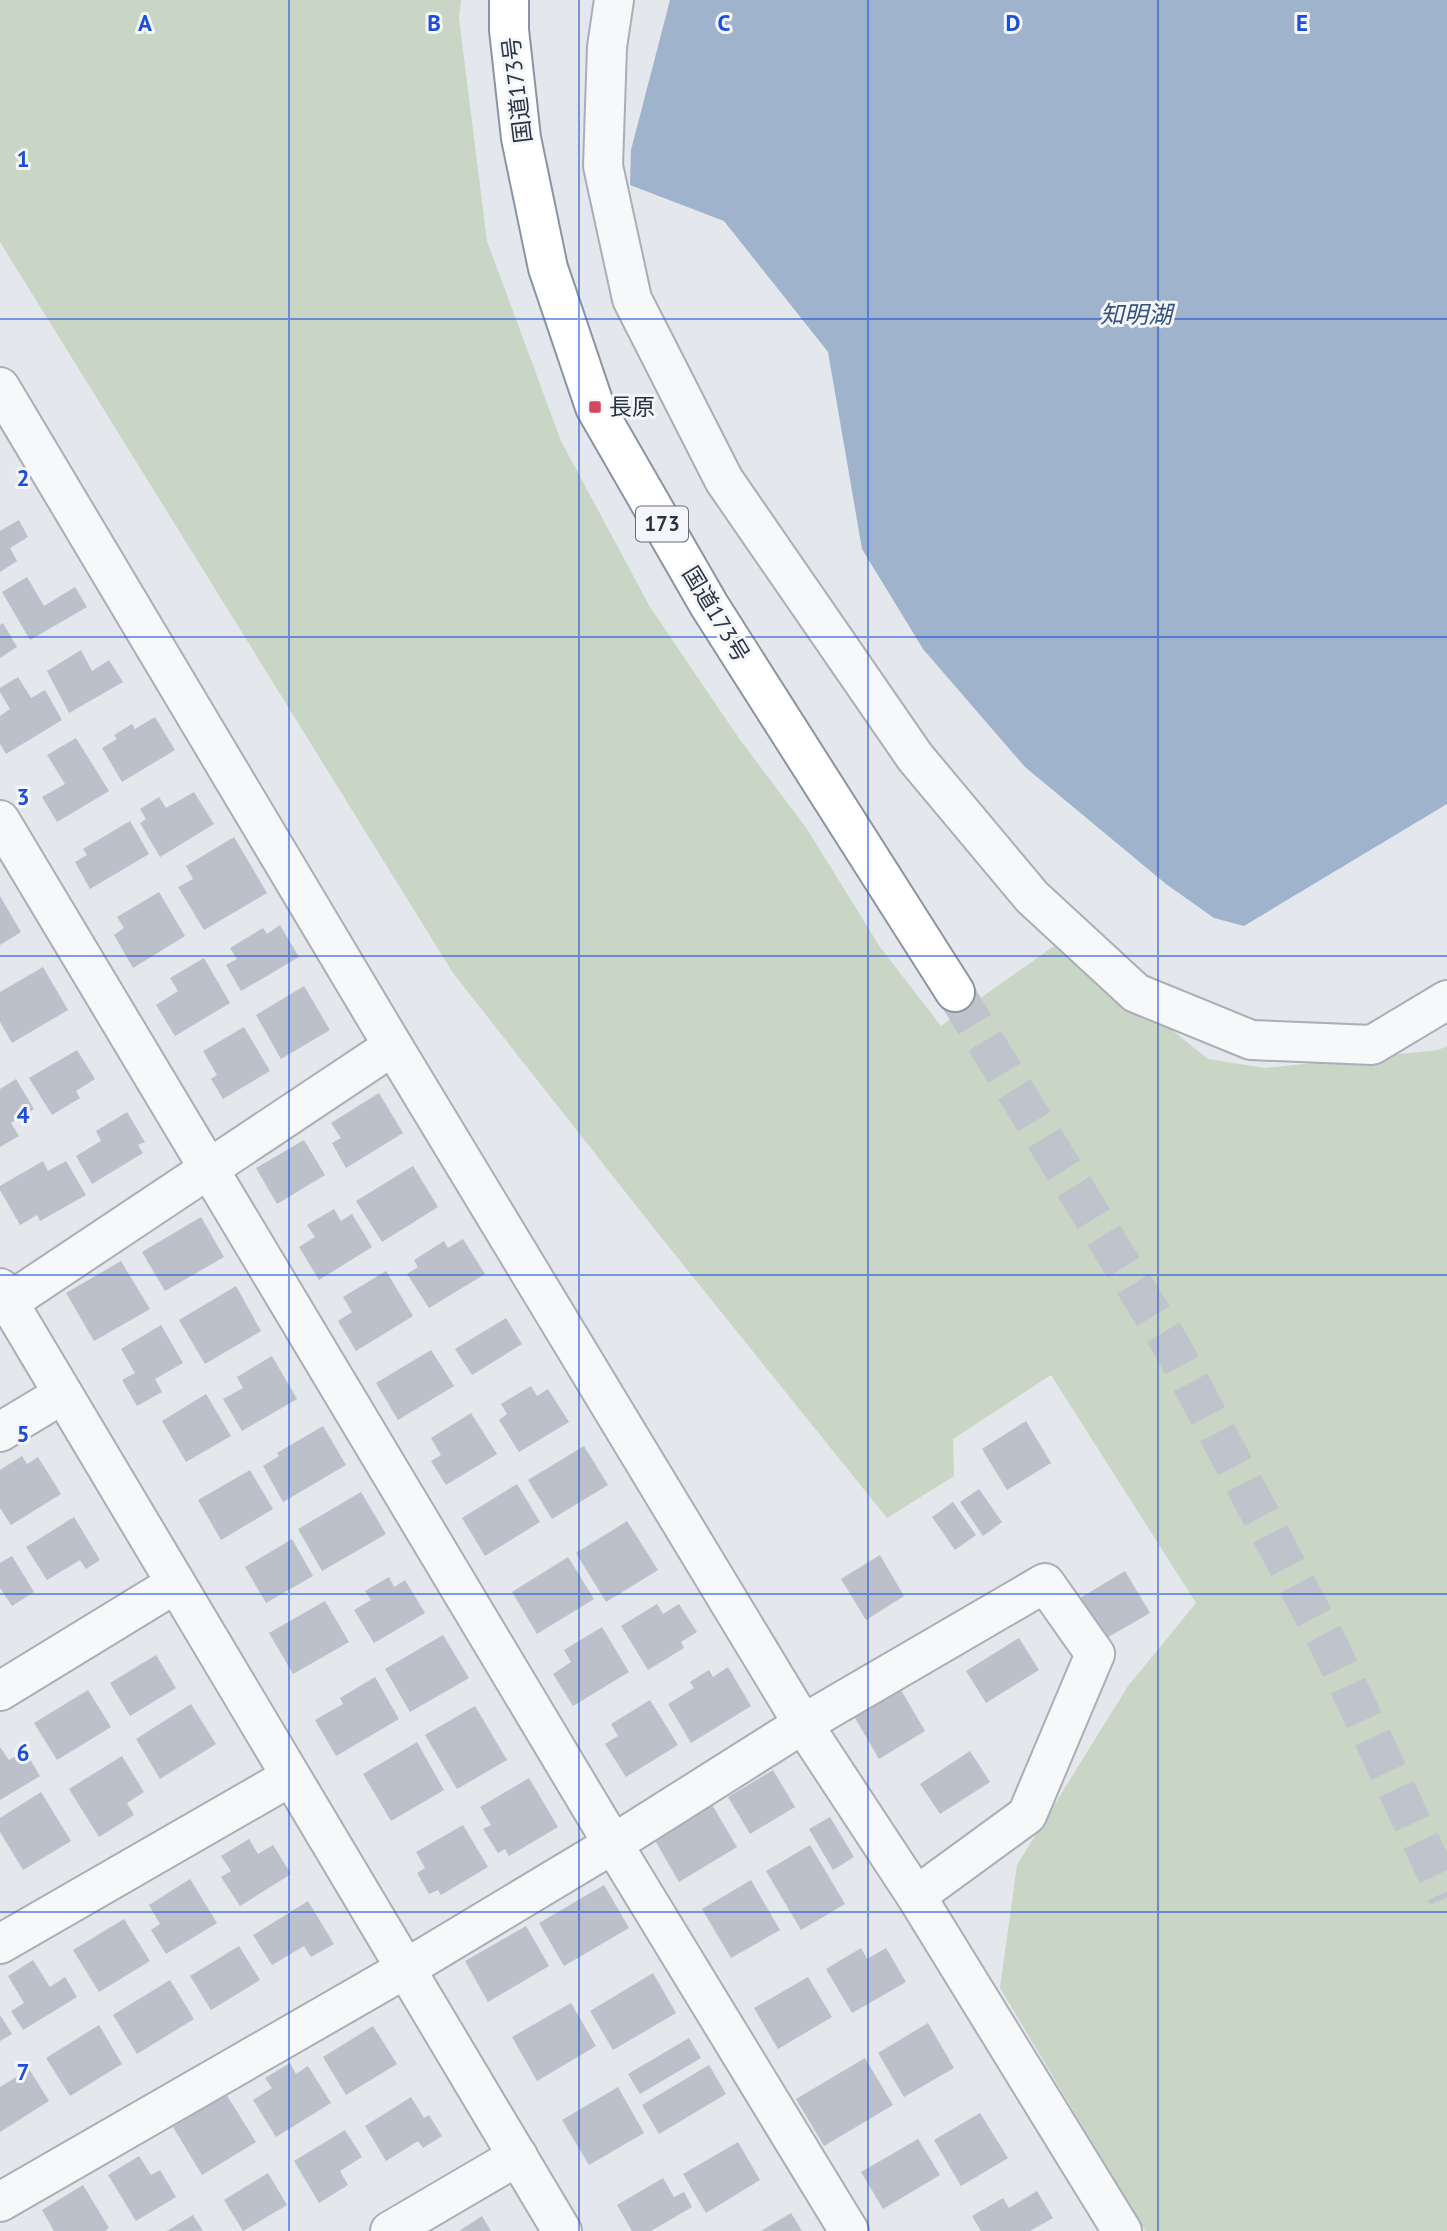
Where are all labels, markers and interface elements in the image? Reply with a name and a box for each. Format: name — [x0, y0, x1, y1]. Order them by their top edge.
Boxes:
text: A — [138, 8, 152, 37]
text: B — [427, 8, 441, 37]
text: C — [718, 8, 731, 37]
text: D — [1006, 8, 1020, 37]
text: E — [1296, 8, 1308, 37]
street label: 国道173号 — [496, 35, 537, 145]
text: 1 — [16, 144, 30, 173]
water label: 知明湖 — [1100, 299, 1176, 330]
place label: 長原 — [609, 392, 655, 421]
marker: 長原 — [587, 399, 603, 415]
text: 2 — [16, 463, 30, 492]
road number: 173 — [636, 506, 688, 542]
street label: 国道173号 — [677, 561, 756, 667]
text: 3 — [16, 782, 30, 811]
text: 4 — [16, 1100, 30, 1129]
text: 5 — [16, 1419, 30, 1448]
text: 6 — [16, 1738, 30, 1767]
text: 7 — [16, 2057, 30, 2086]

